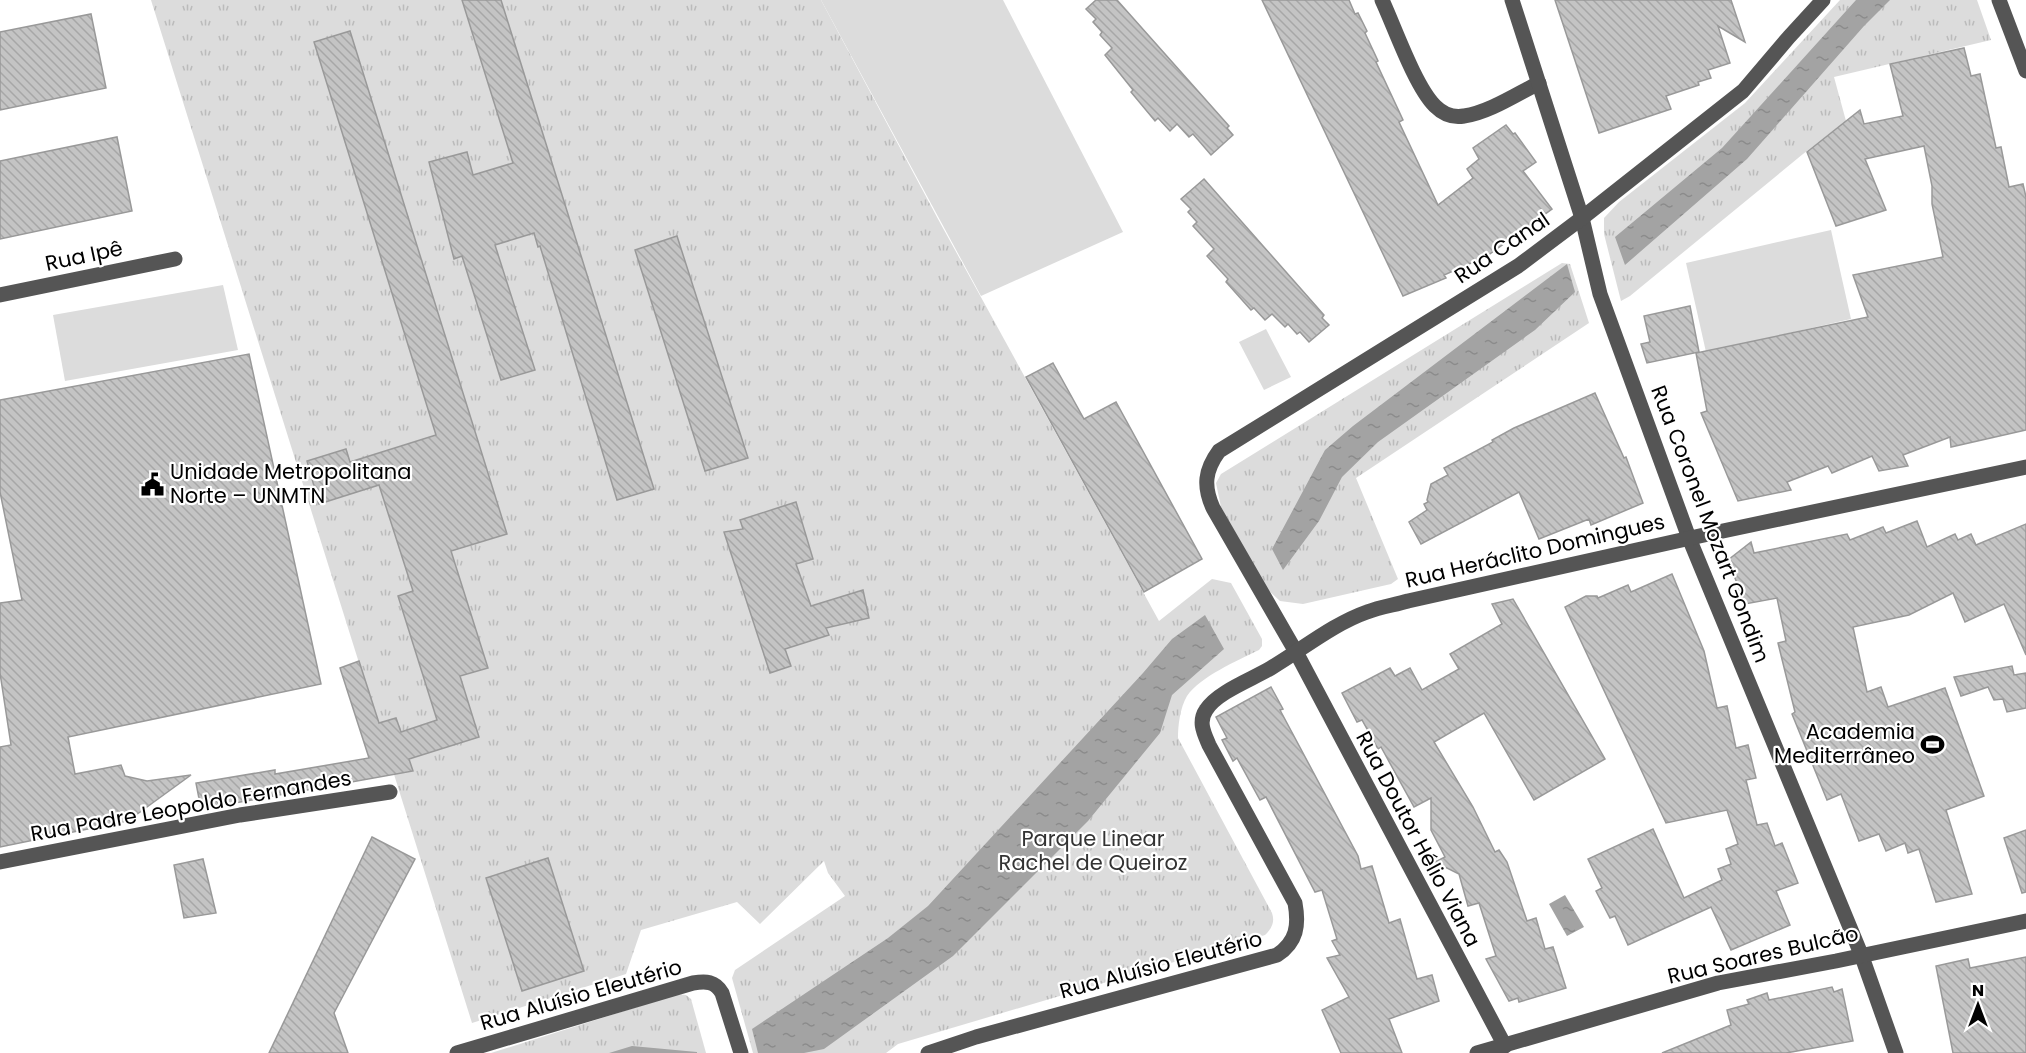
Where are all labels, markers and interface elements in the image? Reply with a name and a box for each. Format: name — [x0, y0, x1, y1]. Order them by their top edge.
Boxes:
street label: Rua Canal — [1448, 205, 1555, 290]
street label: Rua Ipê — [43, 233, 125, 278]
street label: Rua Coronel Mozart Gondim — [1644, 381, 1777, 667]
place label: Unidade Metropolitana Norte – UNMTN — [170, 457, 411, 510]
public building icon: Unidade Metropolitana Norte – UNMTN — [139, 471, 165, 497]
street label: Rua Heráclito Domingues — [1402, 507, 1668, 595]
place label: Academia Mediterrâneo — [1774, 717, 1915, 770]
street label: Rua Doutor Hélio Viana — [1349, 726, 1488, 952]
sports icon: Academia Mediterrâneo — [1920, 731, 1946, 757]
street label: Rua Padre Leopoldo Fernandes — [28, 763, 354, 848]
park label: Parque Linear Rachel de Queiroz — [999, 824, 1187, 877]
street label: Rua Soares Bulcão — [1664, 918, 1861, 991]
street label: Rua Aluísio Eleutério — [1056, 924, 1265, 1006]
street label: Rua Aluísio Eleutério — [477, 952, 685, 1037]
north arrow — [1948, 975, 2008, 1035]
text: N — [1972, 979, 1984, 1002]

